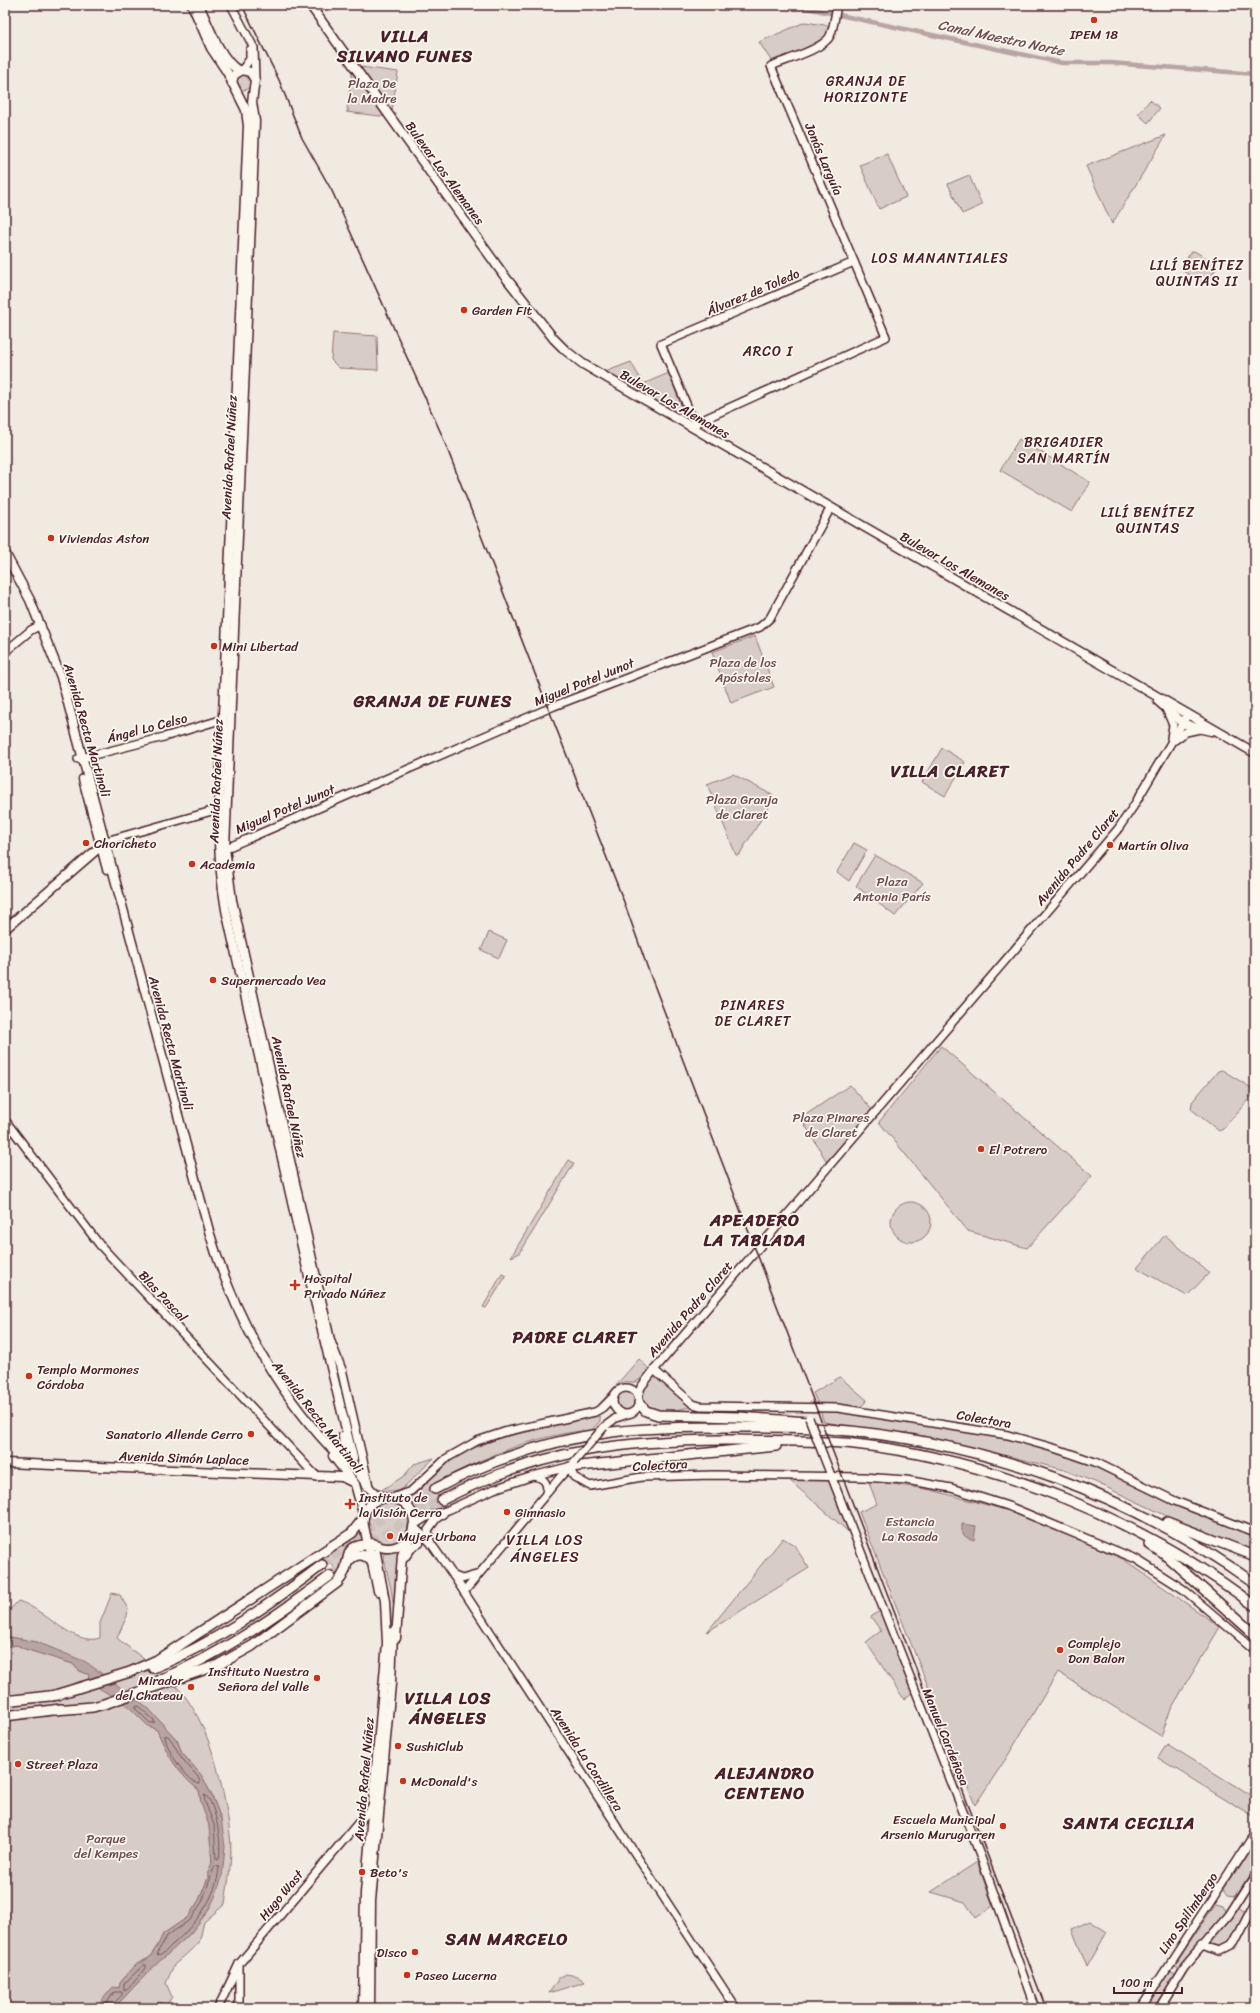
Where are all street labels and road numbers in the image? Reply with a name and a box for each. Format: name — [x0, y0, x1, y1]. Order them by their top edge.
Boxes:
street label: Bulevar Los Alemanes — [399, 116, 491, 230]
street label: Jonás Larguía — [798, 118, 850, 199]
street label: Álvarez de Toledo — [702, 262, 804, 322]
street label: Bulevar Los Alemanes — [616, 363, 734, 445]
street label: Avenida Rafael Núñez — [214, 393, 244, 521]
street label: Bulevar Los Alemanes — [896, 525, 1014, 607]
street label: Miguel Potel Junot — [530, 651, 638, 713]
street label: Avenida Recta Martinoli — [57, 659, 117, 800]
street label: Ángel Lo Celso — [103, 706, 190, 750]
street label: Avenida Rafael Núñez — [202, 718, 230, 845]
street label: Miguel Potel Junot — [231, 777, 339, 840]
street label: Avenida Padre Claret — [1029, 803, 1125, 912]
street label: Avenida Recta Martinoli — [142, 972, 200, 1113]
street label: Avenida Rafael Núñez — [265, 1033, 313, 1161]
street label: Avenida Padre Claret — [641, 1255, 739, 1363]
street label: Blas Pascal — [133, 1265, 193, 1327]
street label: Avenida Recta Martinoli — [266, 1355, 370, 1479]
street label: Colectora — [955, 1403, 1014, 1435]
street label: Avenida Simón Laplace — [118, 1444, 250, 1472]
street label: Colectora — [632, 1452, 689, 1478]
street label: Manuel Cardeñosa — [916, 1685, 976, 1790]
street label: Avenida La Cordillera — [544, 1701, 630, 1816]
street label: Avenida Rafael Núñez — [347, 1715, 381, 1843]
street label: Hugo Wast — [253, 1864, 310, 1926]
street label: Lino Spilimbergo — [1152, 1867, 1224, 1959]

